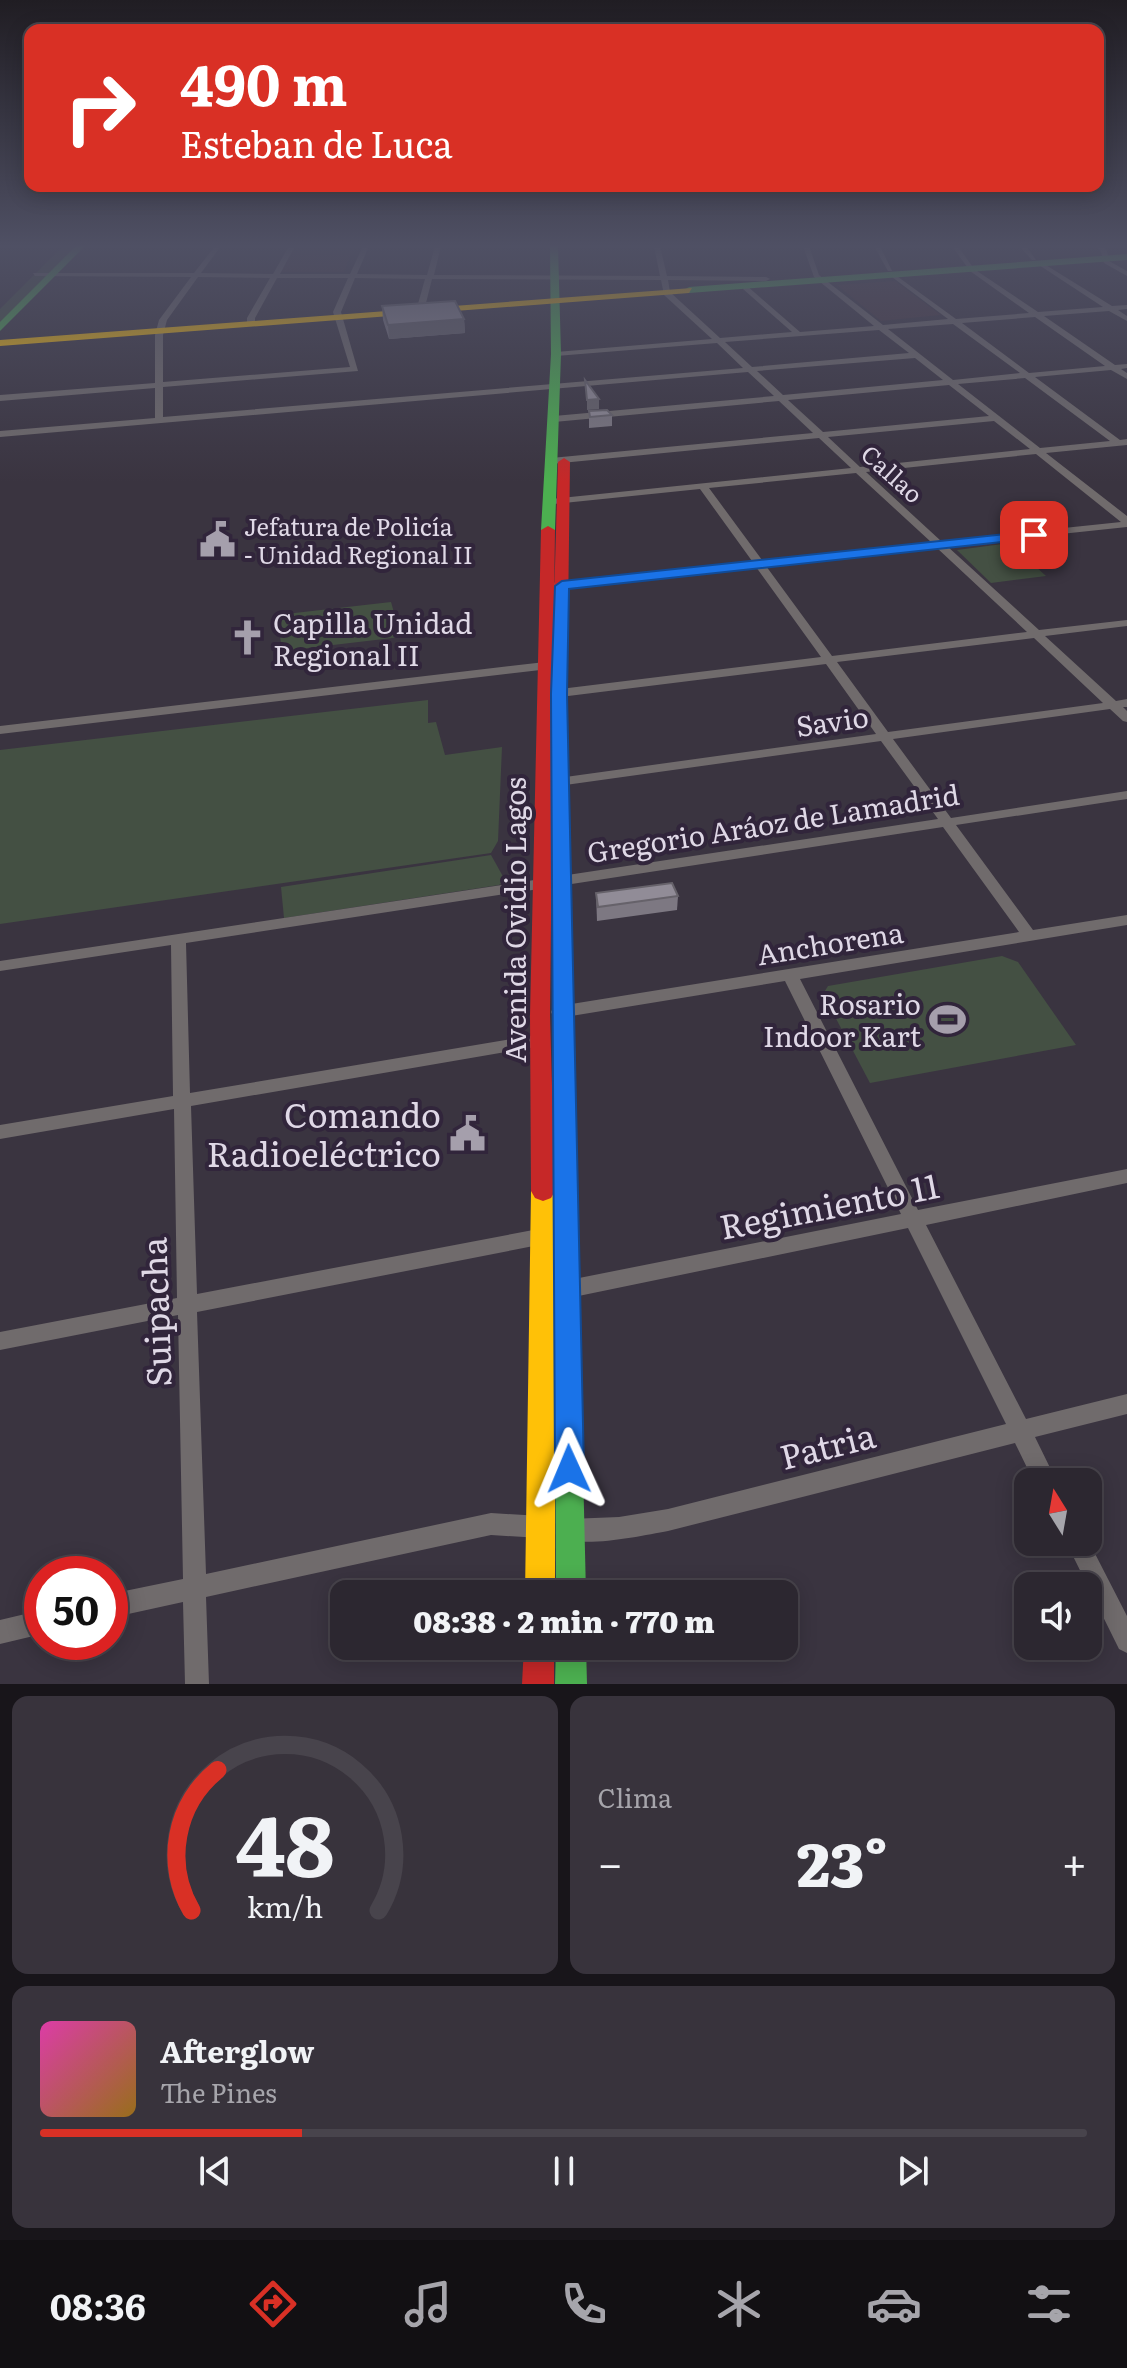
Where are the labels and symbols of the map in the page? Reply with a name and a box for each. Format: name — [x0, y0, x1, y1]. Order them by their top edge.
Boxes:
street label: Callao — [854, 436, 932, 510]
pin — [1000, 501, 1068, 569]
place label: Jefatura de Policía - Unidad Regional II — [244, 508, 473, 571]
public building icon: Jefatura de Policía - Unidad Regional II — [199, 520, 237, 558]
place label: Capilla Unidad Regional II — [273, 601, 472, 675]
church icon: Capilla Unidad Regional II — [228, 619, 266, 657]
street label: Savio — [793, 694, 871, 746]
street label: Gregorio Aráoz de Lamadrid — [584, 772, 962, 872]
street label: Avenida Ovidio Lagos — [493, 777, 535, 1063]
street label: Anchorena — [754, 910, 906, 974]
place label: Rosario Indoor Kart — [763, 982, 922, 1056]
sports icon: Rosario Indoor Kart — [928, 1000, 966, 1038]
place label: Comando Radioeléctrico — [207, 1088, 441, 1177]
public building icon: Comando Radioeléctrico — [448, 1114, 486, 1152]
street label: Regimiento 11 — [715, 1158, 943, 1250]
street label: Suipacha — [126, 1236, 182, 1388]
street label: Patria — [774, 1408, 881, 1480]
position arrow — [527, 1427, 611, 1511]
north arrow — [1014, 1468, 1102, 1556]
speed limit sign: 50 — [24, 1556, 128, 1660]

